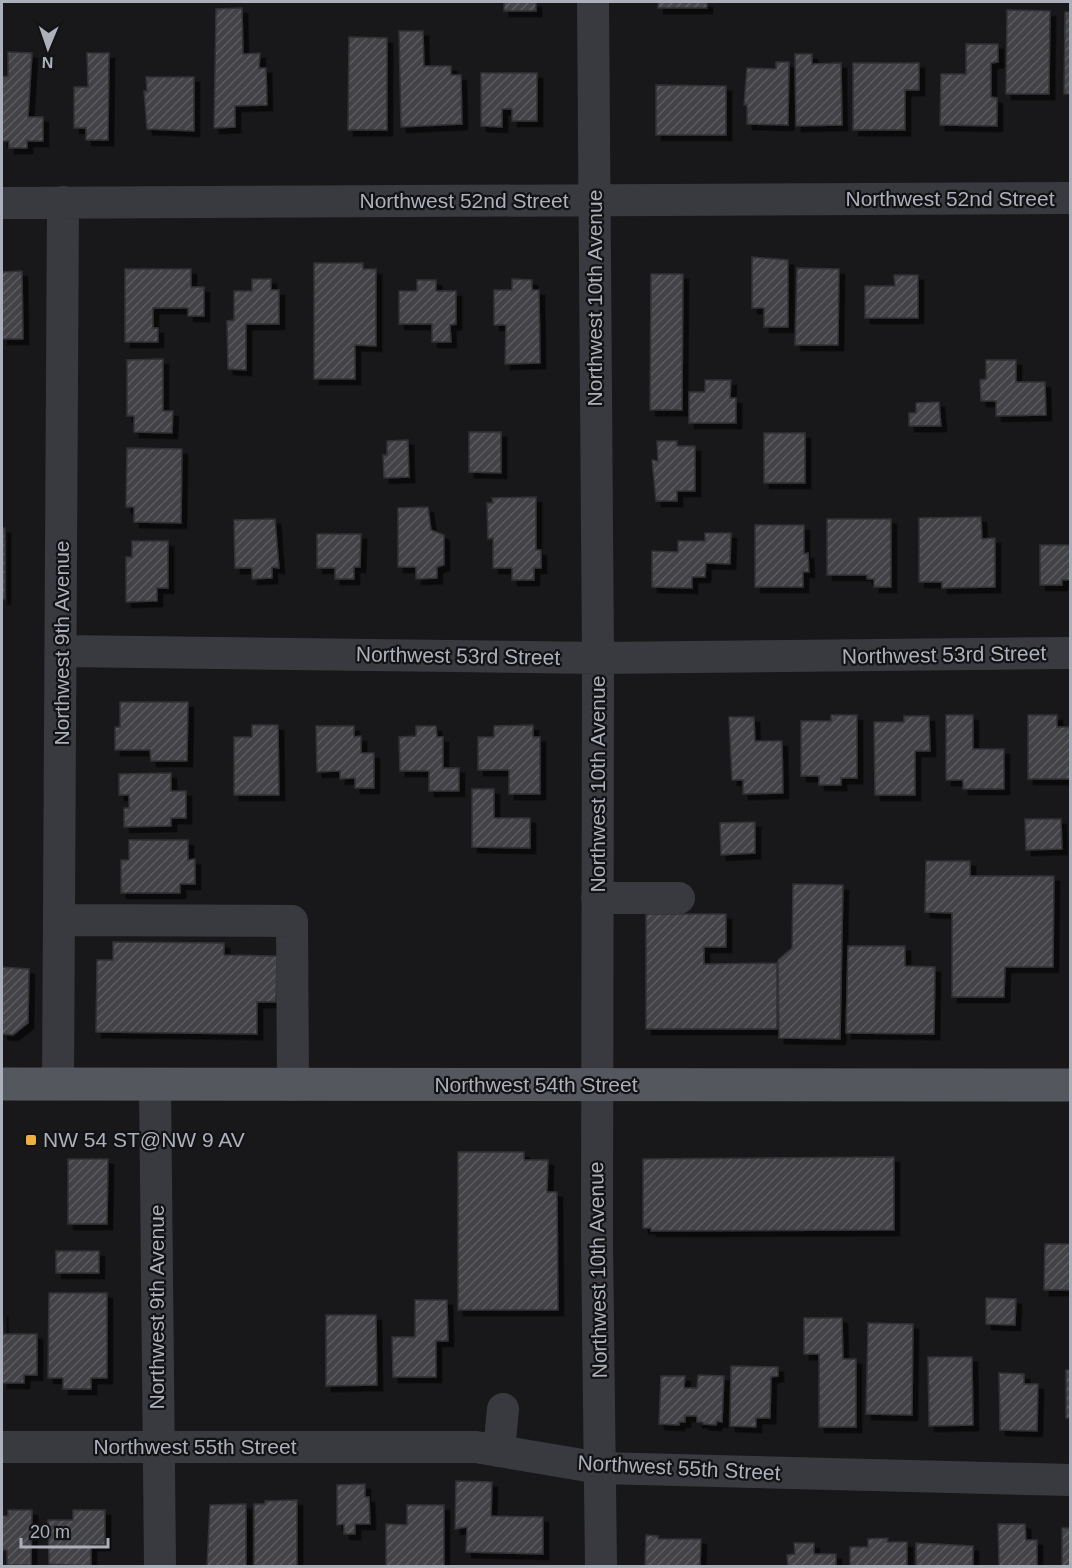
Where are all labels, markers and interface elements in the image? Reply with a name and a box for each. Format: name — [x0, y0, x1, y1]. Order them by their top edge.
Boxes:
north arrow — [18, 18, 78, 78]
text: N — [41, 54, 54, 71]
street label: Northwest 52nd Street — [846, 187, 1055, 210]
street label: Northwest 52nd Street — [360, 189, 569, 212]
street label: Northwest 10th Avenue — [583, 190, 606, 406]
street label: Northwest 9th Avenue — [50, 540, 73, 746]
street label: Northwest 53rd Street — [842, 641, 1046, 668]
street label: Northwest 53rd Street — [356, 642, 560, 669]
street label: Northwest 10th Avenue — [586, 676, 609, 892]
street label: Northwest 54th Street — [434, 1073, 638, 1096]
place label: NW 54 ST@NW 9 AV — [43, 1128, 245, 1151]
marker: NW 54 ST@NW 9 AV — [24, 1133, 38, 1147]
street label: Northwest 10th Avenue — [584, 1161, 611, 1379]
street label: Northwest 9th Avenue — [145, 1204, 168, 1410]
street label: Northwest 55th Street — [93, 1435, 297, 1458]
street label: Northwest 55th Street — [577, 1451, 781, 1484]
scale bar — [21, 1511, 108, 1549]
text: 20 m — [30, 1522, 70, 1542]

